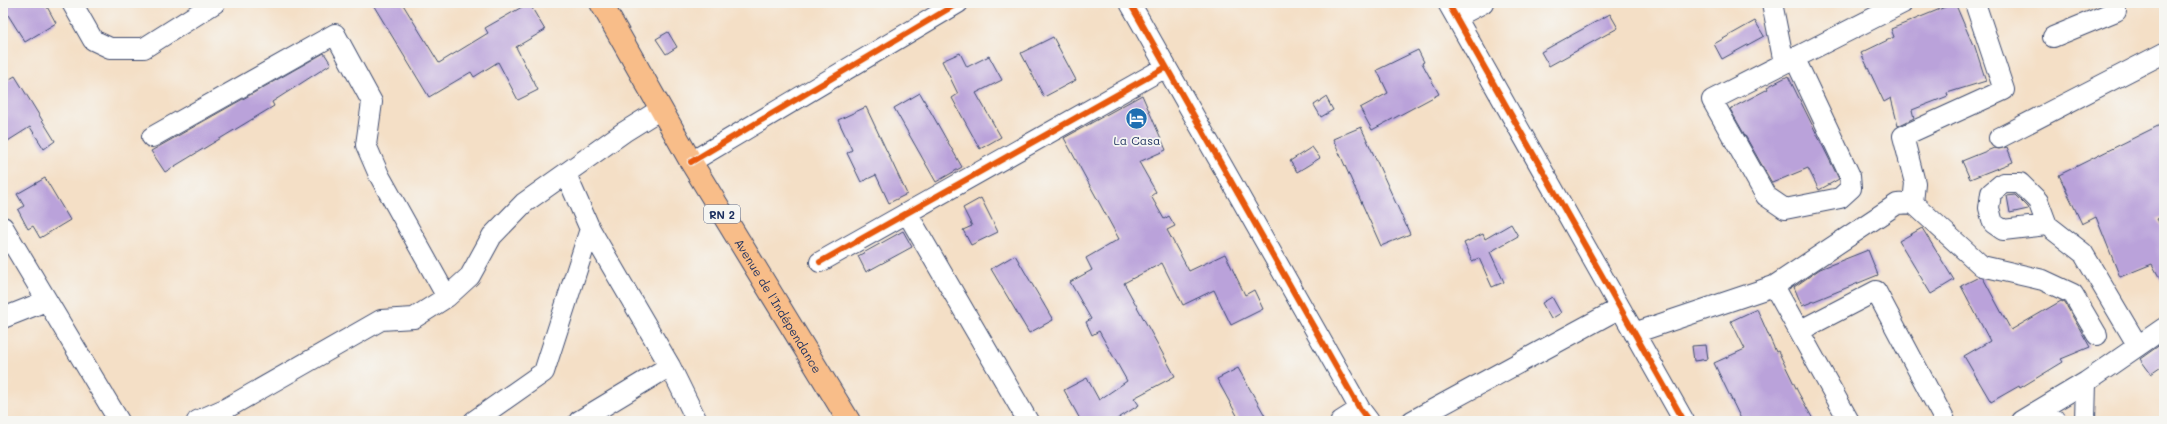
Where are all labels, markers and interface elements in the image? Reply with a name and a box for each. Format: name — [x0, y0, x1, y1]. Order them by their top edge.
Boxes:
hotel icon: La Casa — [1124, 106, 1150, 132]
place label: La Casa — [1114, 132, 1160, 148]
road number: RN 2 — [704, 205, 740, 223]
street label: Avenue de l'Indépendance — [732, 235, 826, 376]

